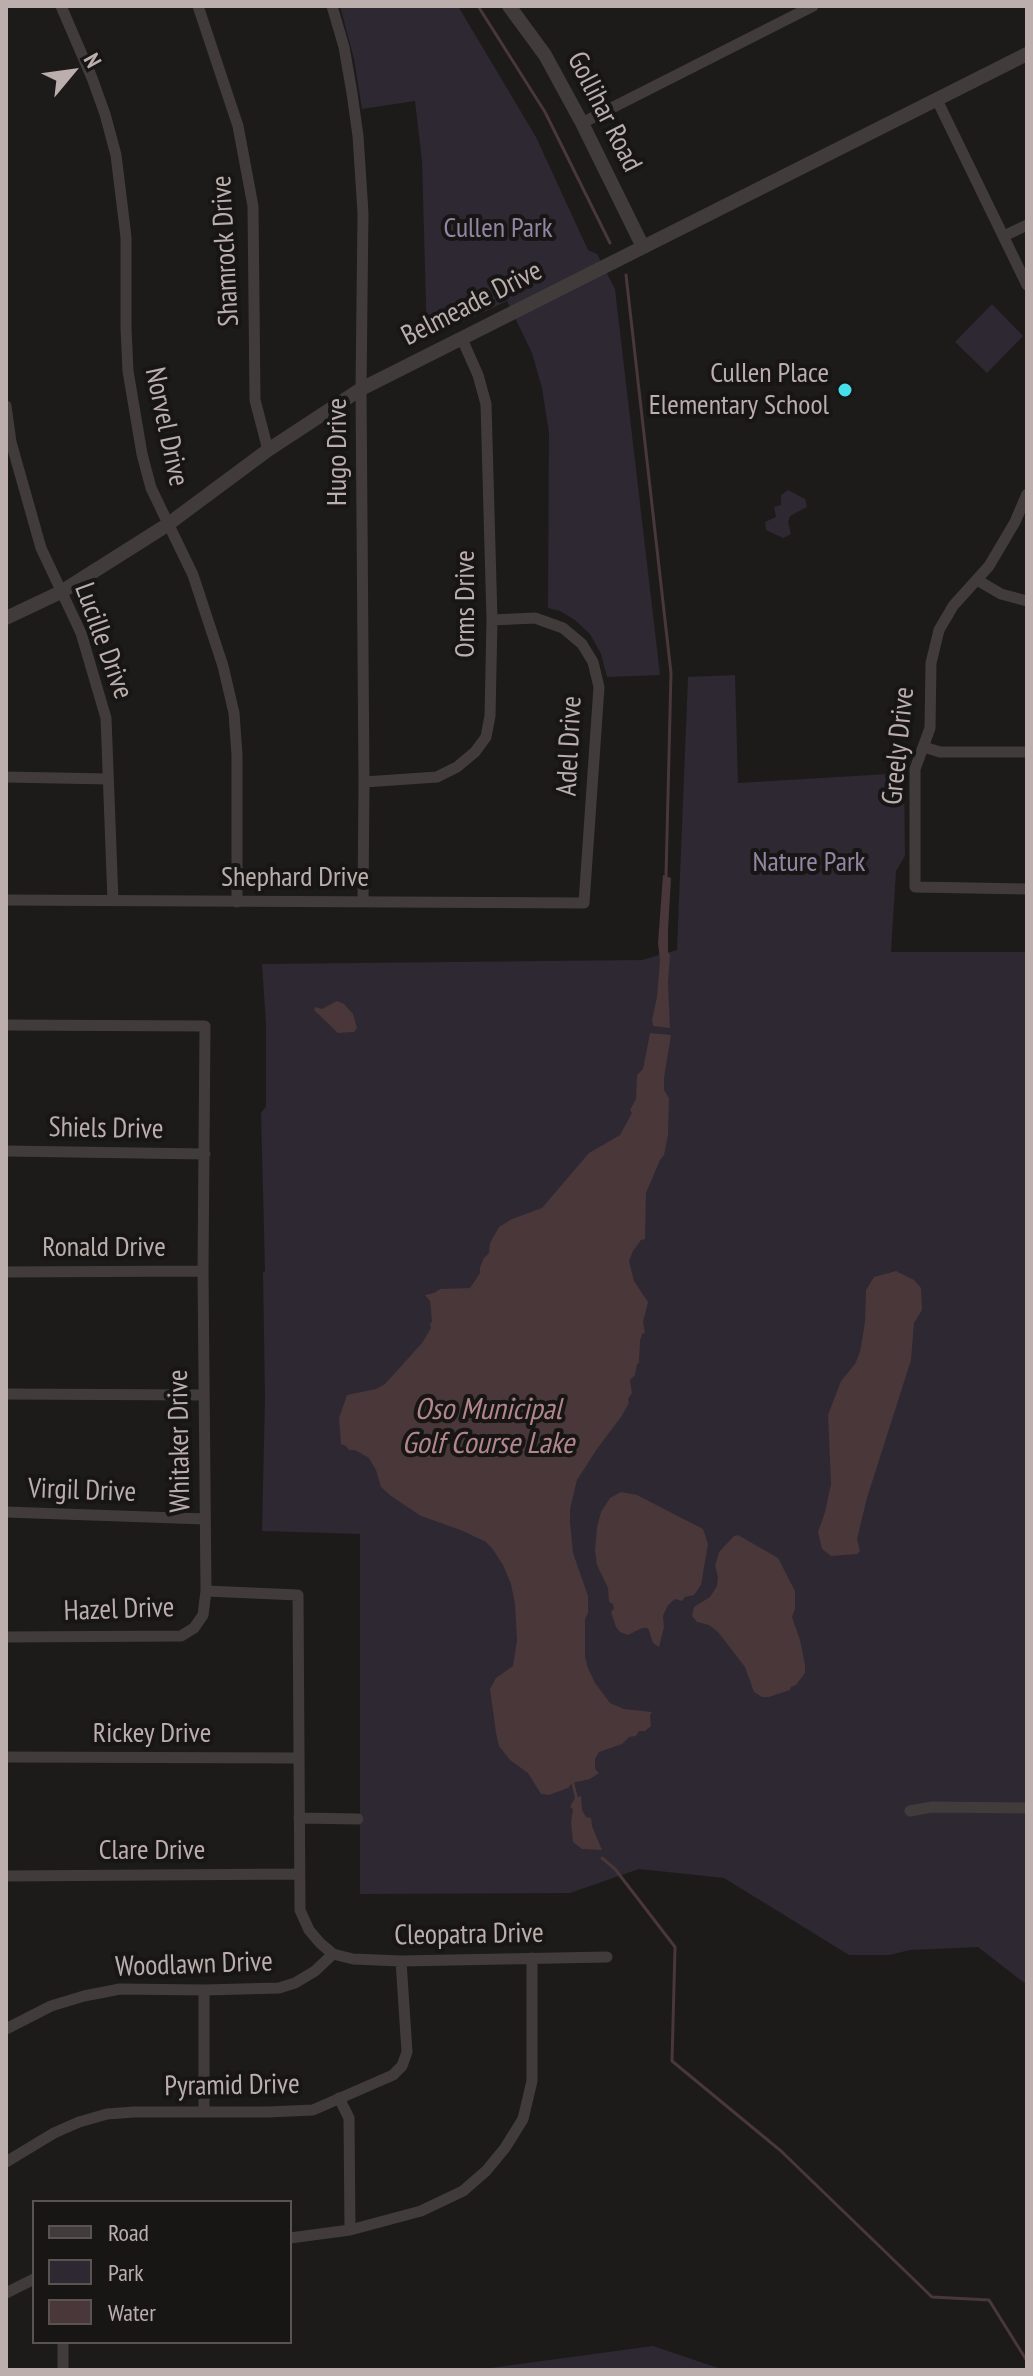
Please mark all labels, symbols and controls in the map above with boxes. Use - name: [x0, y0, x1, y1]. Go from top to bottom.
- north arrow: [32, 32, 112, 112]
- street label: Gollihar Road: [560, 47, 648, 177]
- text: N: [78, 48, 108, 72]
- street label: Shamrock Drive: [205, 175, 247, 327]
- park label: Cullen Park: [443, 212, 553, 246]
- street label: Belmeade Drive: [396, 254, 548, 354]
- place label: Cullen Place Elementary School: [649, 357, 829, 423]
- street label: Norvel Drive: [137, 365, 195, 489]
- marker: Cullen Place Elementary School: [836, 381, 854, 399]
- street label: Hugo Drive: [321, 398, 355, 506]
- street label: Orms Drive: [449, 550, 483, 658]
- street label: Lucille Drive: [67, 578, 139, 704]
- street label: Greely Drive: [876, 685, 922, 807]
- street label: Adel Drive: [551, 695, 589, 797]
- park label: Nature Park: [753, 846, 865, 880]
- street label: Shephard Drive: [221, 861, 369, 895]
- street label: Shiels Drive: [48, 1111, 164, 1147]
- street label: Ronald Drive: [42, 1231, 166, 1265]
- street label: Whitaker Drive: [162, 1369, 198, 1513]
- water label: Oso Municipal Golf Course Lake: [402, 1392, 574, 1462]
- street label: Virgil Drive: [27, 1472, 137, 1510]
- street label: Hazel Drive: [63, 1591, 175, 1629]
- street label: Rickey Drive: [93, 1717, 211, 1751]
- street label: Clare Drive: [99, 1834, 205, 1868]
- street label: Cleopatra Drive: [394, 1917, 544, 1953]
- street label: Woodlawn Drive: [115, 1945, 273, 1985]
- street label: Pyramid Drive: [164, 2068, 300, 2104]
- legend: [32, 2200, 292, 2344]
- text: Road: [108, 2217, 149, 2248]
- text: Park: [108, 2257, 144, 2288]
- text: Water: [108, 2297, 156, 2328]

